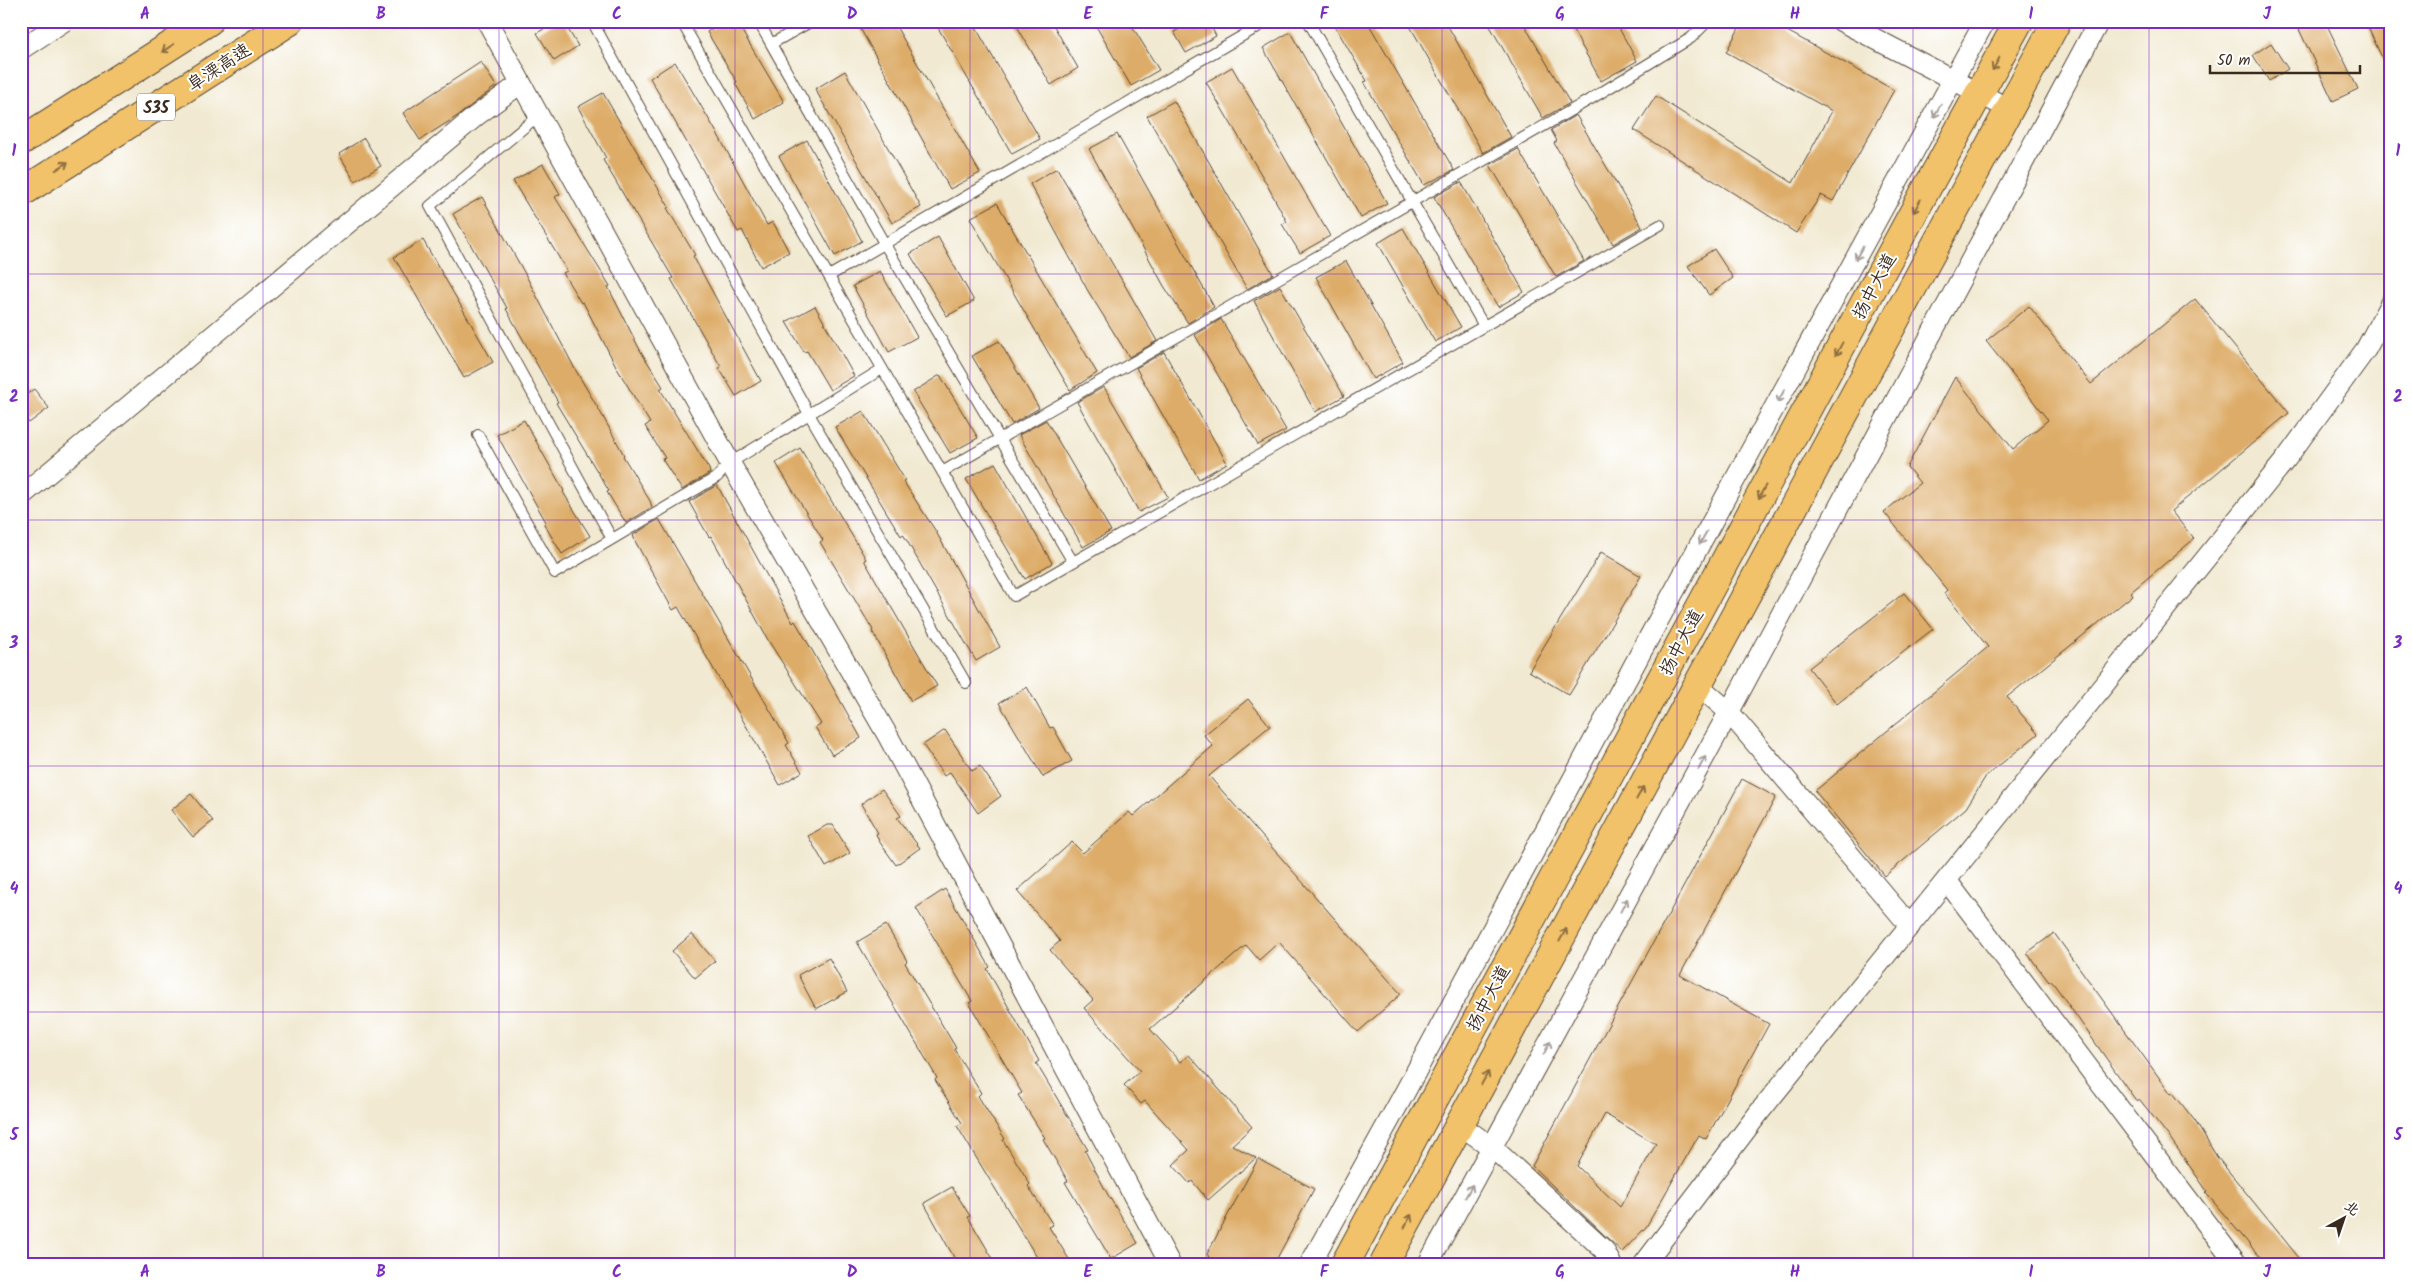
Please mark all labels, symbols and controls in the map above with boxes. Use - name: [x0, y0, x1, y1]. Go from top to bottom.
- text: A: [140, 2, 150, 27]
- text: B: [376, 2, 386, 27]
- text: C: [612, 2, 622, 27]
- text: D: [847, 2, 858, 27]
- text: E: [1084, 2, 1094, 27]
- text: F: [1320, 2, 1330, 27]
- text: G: [1555, 2, 1565, 27]
- text: H: [1790, 2, 1800, 27]
- text: I: [2029, 2, 2034, 27]
- text: J: [2263, 2, 2272, 27]
- street label: 阜溧高速: [182, 36, 258, 100]
- scale bar: [2210, 42, 2360, 74]
- one-way arrow: [161, 43, 175, 53]
- text: 50 m: [2217, 49, 2251, 73]
- one-way arrow: [1991, 56, 2000, 71]
- road number: S35: [137, 94, 175, 120]
- one-way arrow: [1932, 103, 1942, 118]
- text: 1: [12, 139, 17, 164]
- text: 1: [2396, 139, 2401, 164]
- one-way arrow: [55, 161, 69, 171]
- one-way arrow: [1912, 198, 1921, 213]
- one-way arrow: [1854, 245, 1863, 260]
- street label: 扬中大道: [1846, 248, 1905, 325]
- one-way arrow: [1834, 341, 1844, 356]
- text: 2: [9, 385, 19, 410]
- text: 2: [2393, 385, 2403, 410]
- one-way arrow: [1776, 388, 1786, 403]
- one-way arrow: [1757, 484, 1767, 499]
- one-way arrow: [1698, 530, 1707, 545]
- street label: 扬中大道: [1653, 604, 1712, 681]
- text: 3: [9, 631, 19, 656]
- text: 3: [2393, 631, 2403, 656]
- one-way arrow: [1697, 755, 1707, 770]
- one-way arrow: [1636, 786, 1646, 800]
- text: 4: [10, 877, 19, 902]
- text: 4: [2394, 877, 2403, 902]
- one-way arrow: [1620, 899, 1630, 913]
- one-way arrow: [1558, 928, 1568, 943]
- street label: 扬中大道: [1460, 960, 1519, 1037]
- one-way arrow: [1543, 1041, 1552, 1056]
- one-way arrow: [1481, 1071, 1490, 1086]
- text: 5: [9, 1123, 20, 1148]
- text: 5: [2393, 1123, 2404, 1148]
- one-way arrow: [1464, 1183, 1474, 1198]
- north arrow: [2320, 1192, 2370, 1242]
- text: 北: [2339, 1196, 2364, 1222]
- one-way arrow: [1403, 1214, 1413, 1229]
- text: A: [140, 1260, 150, 1285]
- text: B: [376, 1260, 386, 1285]
- text: C: [612, 1260, 622, 1285]
- text: D: [847, 1260, 858, 1285]
- text: E: [1084, 1260, 1094, 1285]
- text: F: [1320, 1260, 1330, 1285]
- text: G: [1555, 1260, 1565, 1285]
- text: H: [1790, 1260, 1800, 1285]
- text: I: [2029, 1260, 2034, 1285]
- text: J: [2263, 1260, 2272, 1285]

